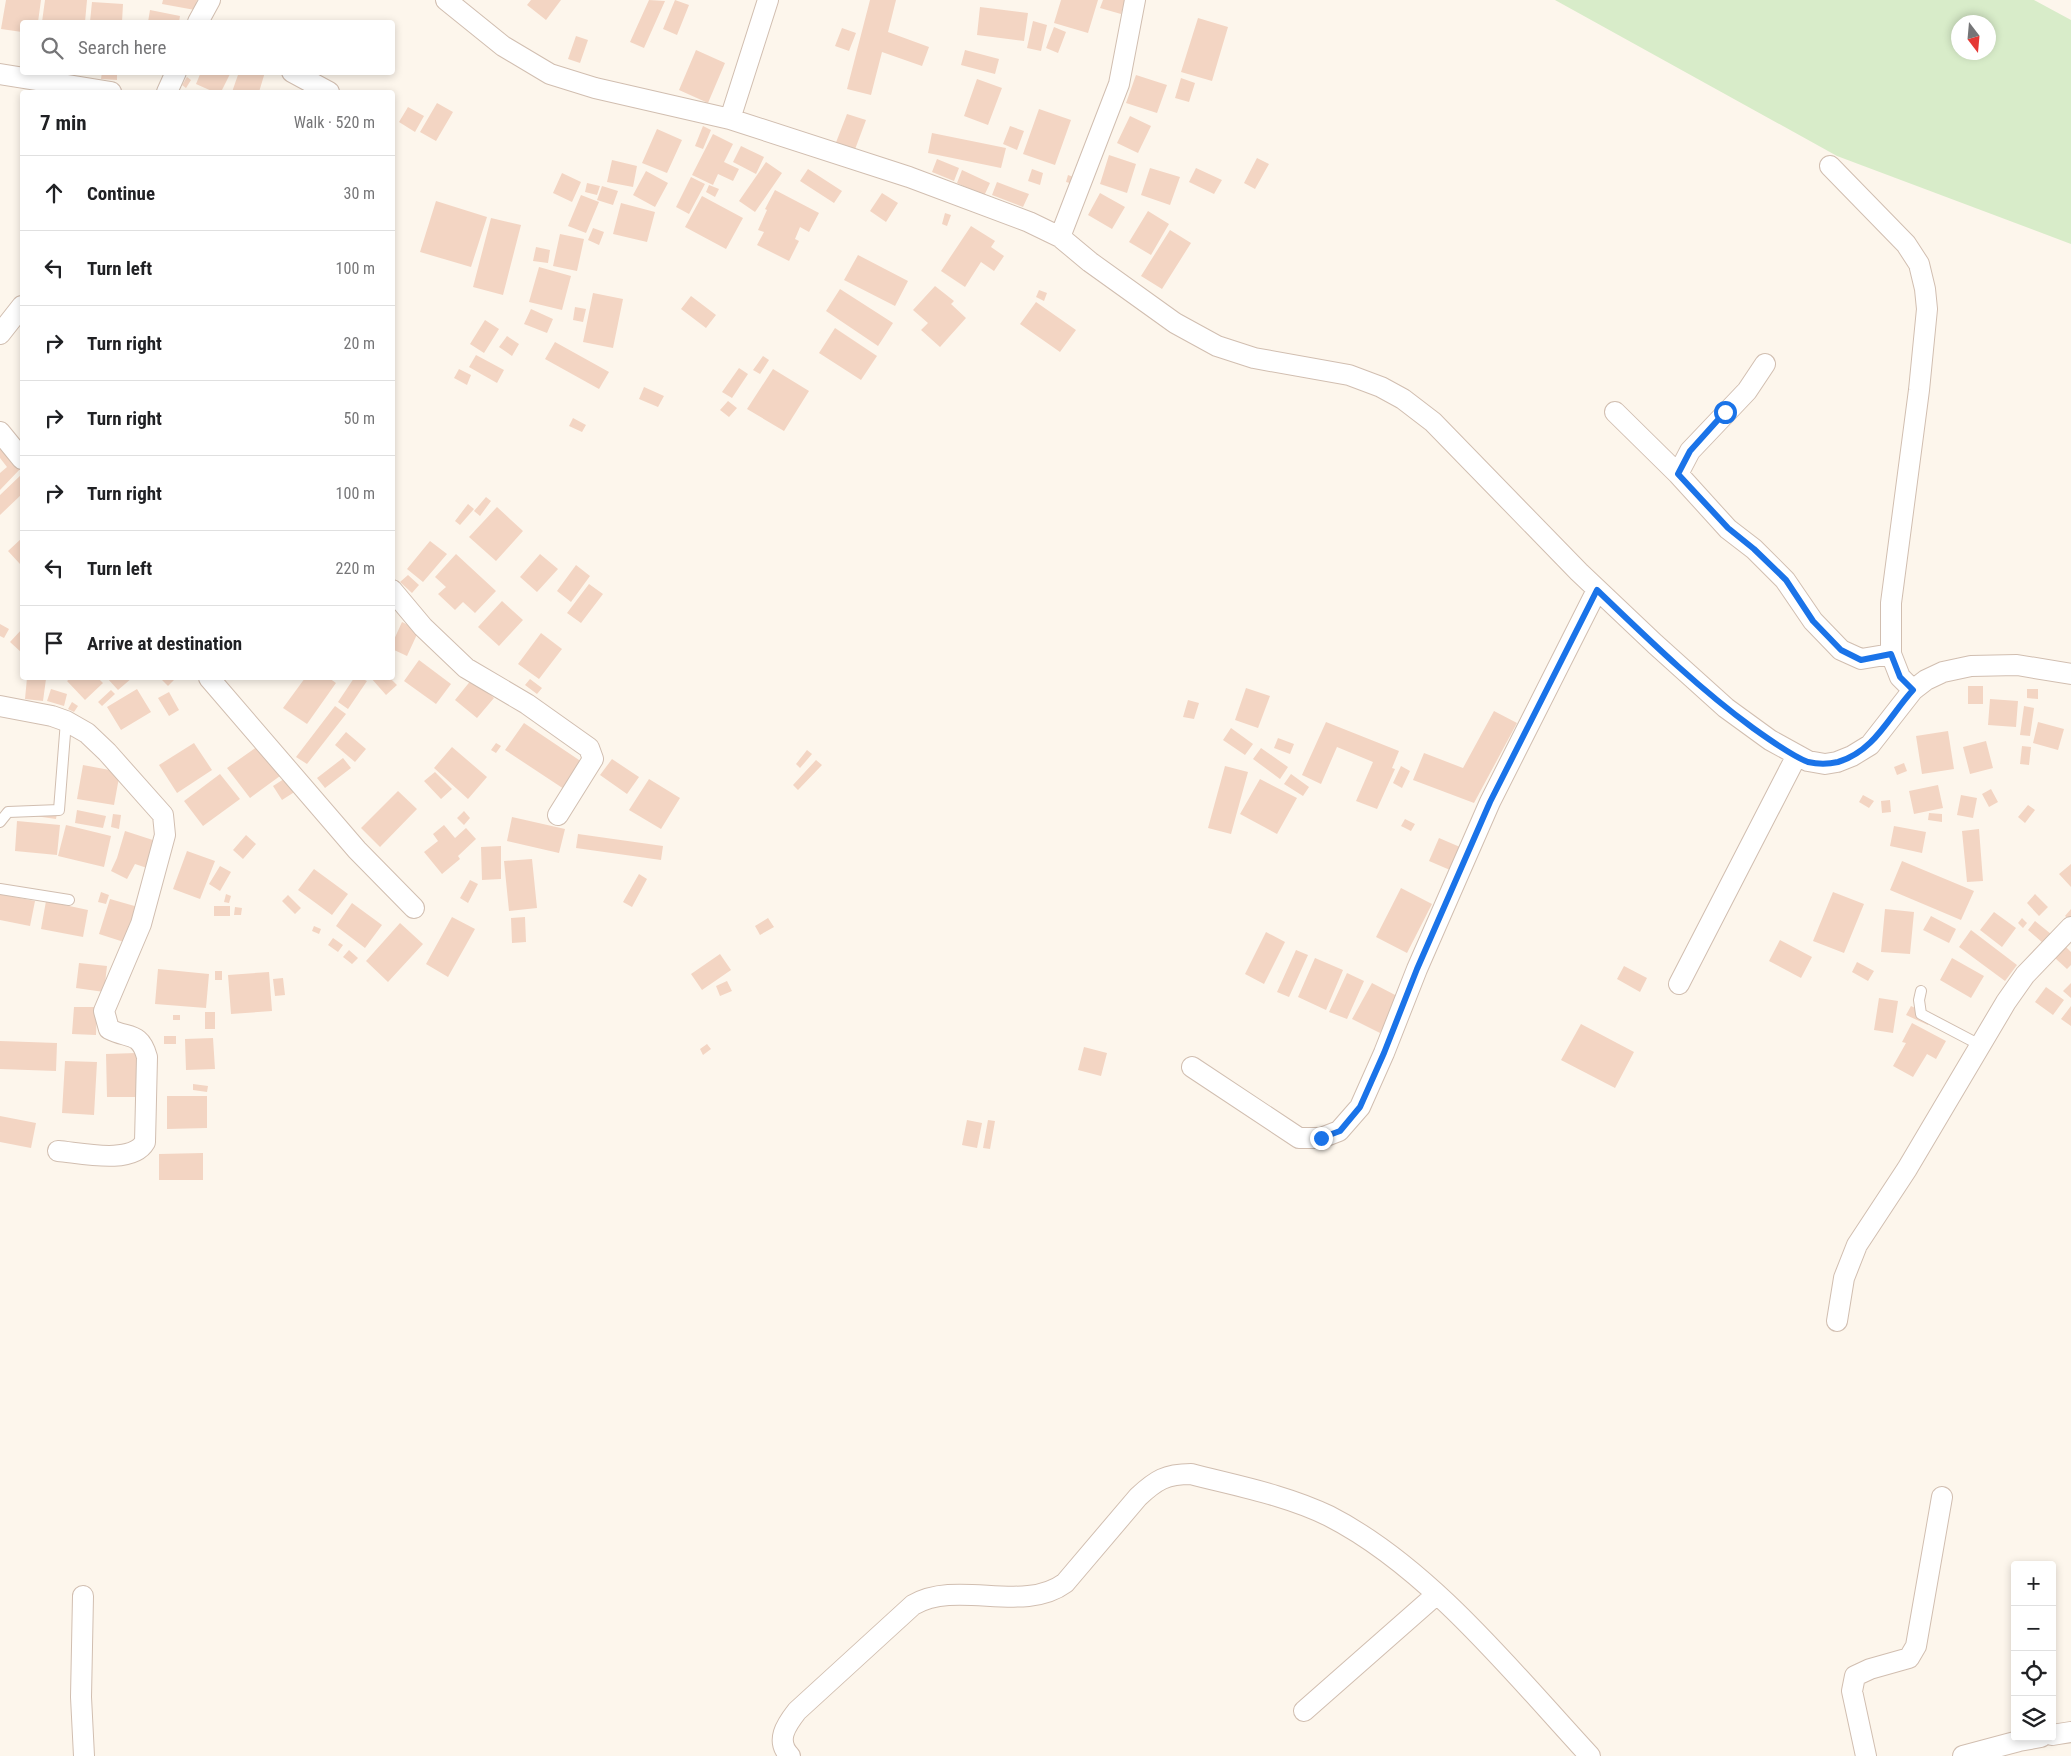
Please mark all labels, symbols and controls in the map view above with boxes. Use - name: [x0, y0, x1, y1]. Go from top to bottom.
- north arrow: [1951, 15, 1996, 60]
- search box: [20, 20, 395, 75]
- icon: search: [38, 34, 66, 62]
- text: Search here: [78, 36, 166, 59]
- text: 7 min: [40, 111, 87, 135]
- text: Walk · 520 m: [294, 113, 375, 132]
- icon: ahead: [40, 179, 68, 207]
- text: Continue: [87, 182, 155, 205]
- text: 30 m: [343, 184, 375, 203]
- icon: left: [40, 254, 68, 282]
- text: Turn left: [87, 257, 152, 280]
- text: 100 m: [336, 259, 375, 278]
- icon: right: [40, 329, 68, 357]
- text: Turn right: [87, 332, 162, 355]
- text: 20 m: [343, 334, 375, 353]
- route start: [1714, 401, 1737, 424]
- icon: right: [40, 404, 68, 432]
- text: Turn right: [87, 407, 162, 430]
- text: 50 m: [343, 409, 375, 428]
- icon: right: [40, 479, 68, 507]
- text: Turn right: [87, 482, 162, 505]
- text: 100 m: [336, 484, 375, 503]
- icon: left: [40, 554, 68, 582]
- text: Turn left: [87, 557, 152, 580]
- text: 220 m: [336, 559, 375, 578]
- icon: arrive: [40, 629, 68, 657]
- text: Arrive at destination: [87, 632, 242, 655]
- route end: [1310, 1127, 1333, 1150]
- map controls: [2011, 1561, 2056, 1741]
- button: +: [2011, 1561, 2056, 1606]
- button: −: [2011, 1606, 2056, 1651]
- button: locate: [2011, 1651, 2056, 1696]
- button: layers: [2011, 1696, 2056, 1741]

